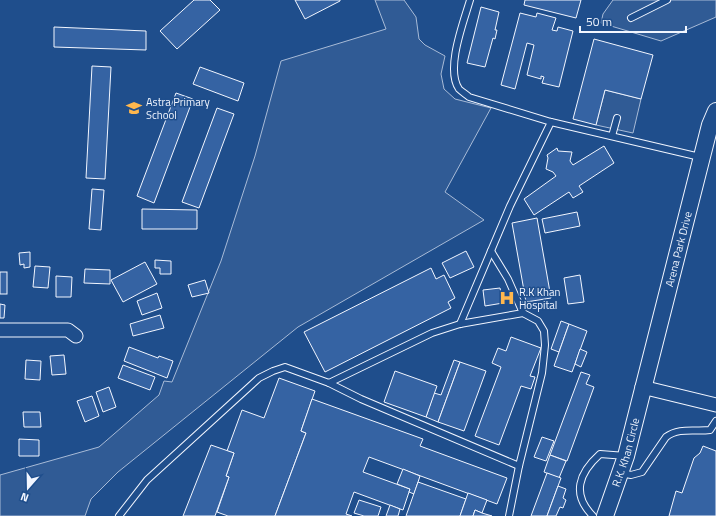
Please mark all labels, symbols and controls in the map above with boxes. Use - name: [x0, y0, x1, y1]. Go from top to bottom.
- scale bar: [580, 8, 686, 34]
- text: 50 m: [586, 12, 612, 31]
- place label: Astra Primary School: [146, 94, 211, 123]
- school or university icon: Astra Primary School: [125, 99, 143, 117]
- street label: Arena Park Drive: [661, 209, 696, 289]
- place label: R.K Khan Hospital: [519, 284, 561, 313]
- hospital icon: R.K Khan Hospital: [498, 289, 516, 307]
- street label: R.K. Khan Circle: [608, 416, 643, 489]
- north arrow: [8, 468, 48, 508]
- text: N: [18, 489, 31, 506]

